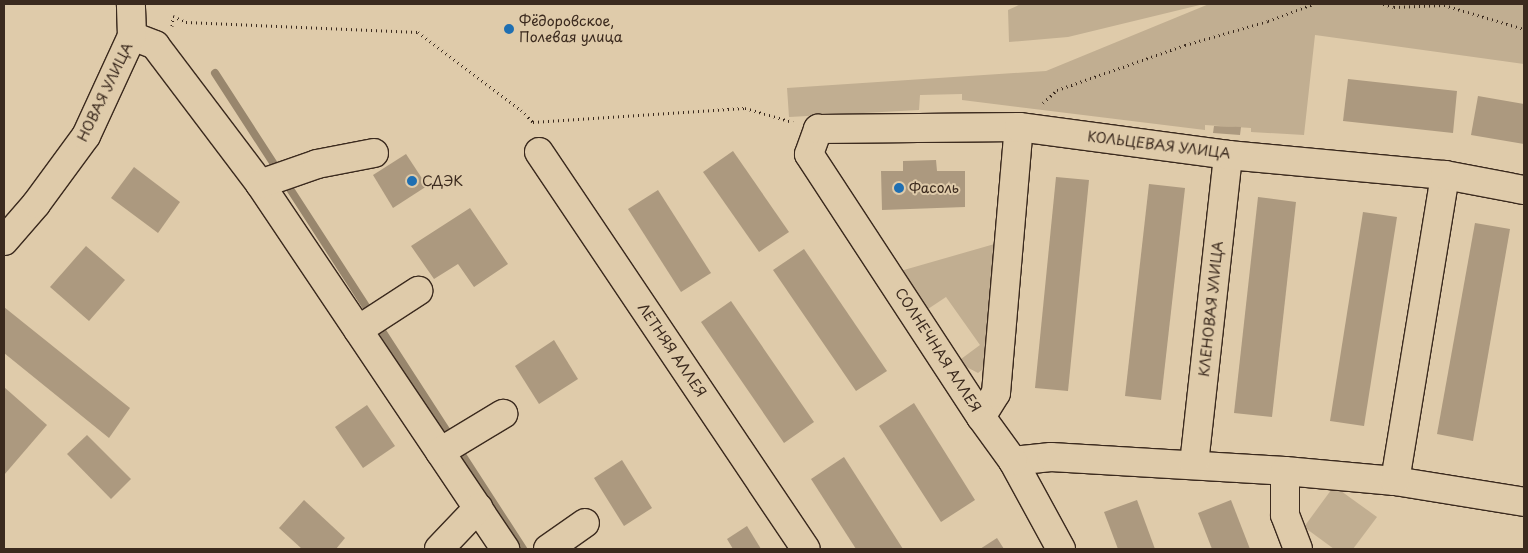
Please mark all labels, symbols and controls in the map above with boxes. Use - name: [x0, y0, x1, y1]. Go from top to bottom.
- place label: Фёдоровское, Полевая улица: [519, 13, 623, 46]
- marker: Фёдоровское, Полевая улица: [503, 23, 515, 35]
- street label: НОВАЯ УЛИЦА: [74, 40, 136, 144]
- street label: КОЛЬЦЕВАЯ УЛИЦА: [1087, 128, 1231, 162]
- place label: СДЭК: [422, 173, 463, 189]
- marker: СДЭК: [406, 175, 418, 187]
- place label: Фасоль: [909, 180, 959, 196]
- marker: Фасоль: [893, 182, 905, 194]
- street label: КЛЕНОВАЯ УЛИЦА: [1196, 241, 1226, 377]
- street label: СОЛНЕЧНАЯ АЛЛЕЯ: [891, 285, 985, 415]
- street label: ЛЕТНЯЯ АЛЛЕЯ: [634, 300, 710, 400]

